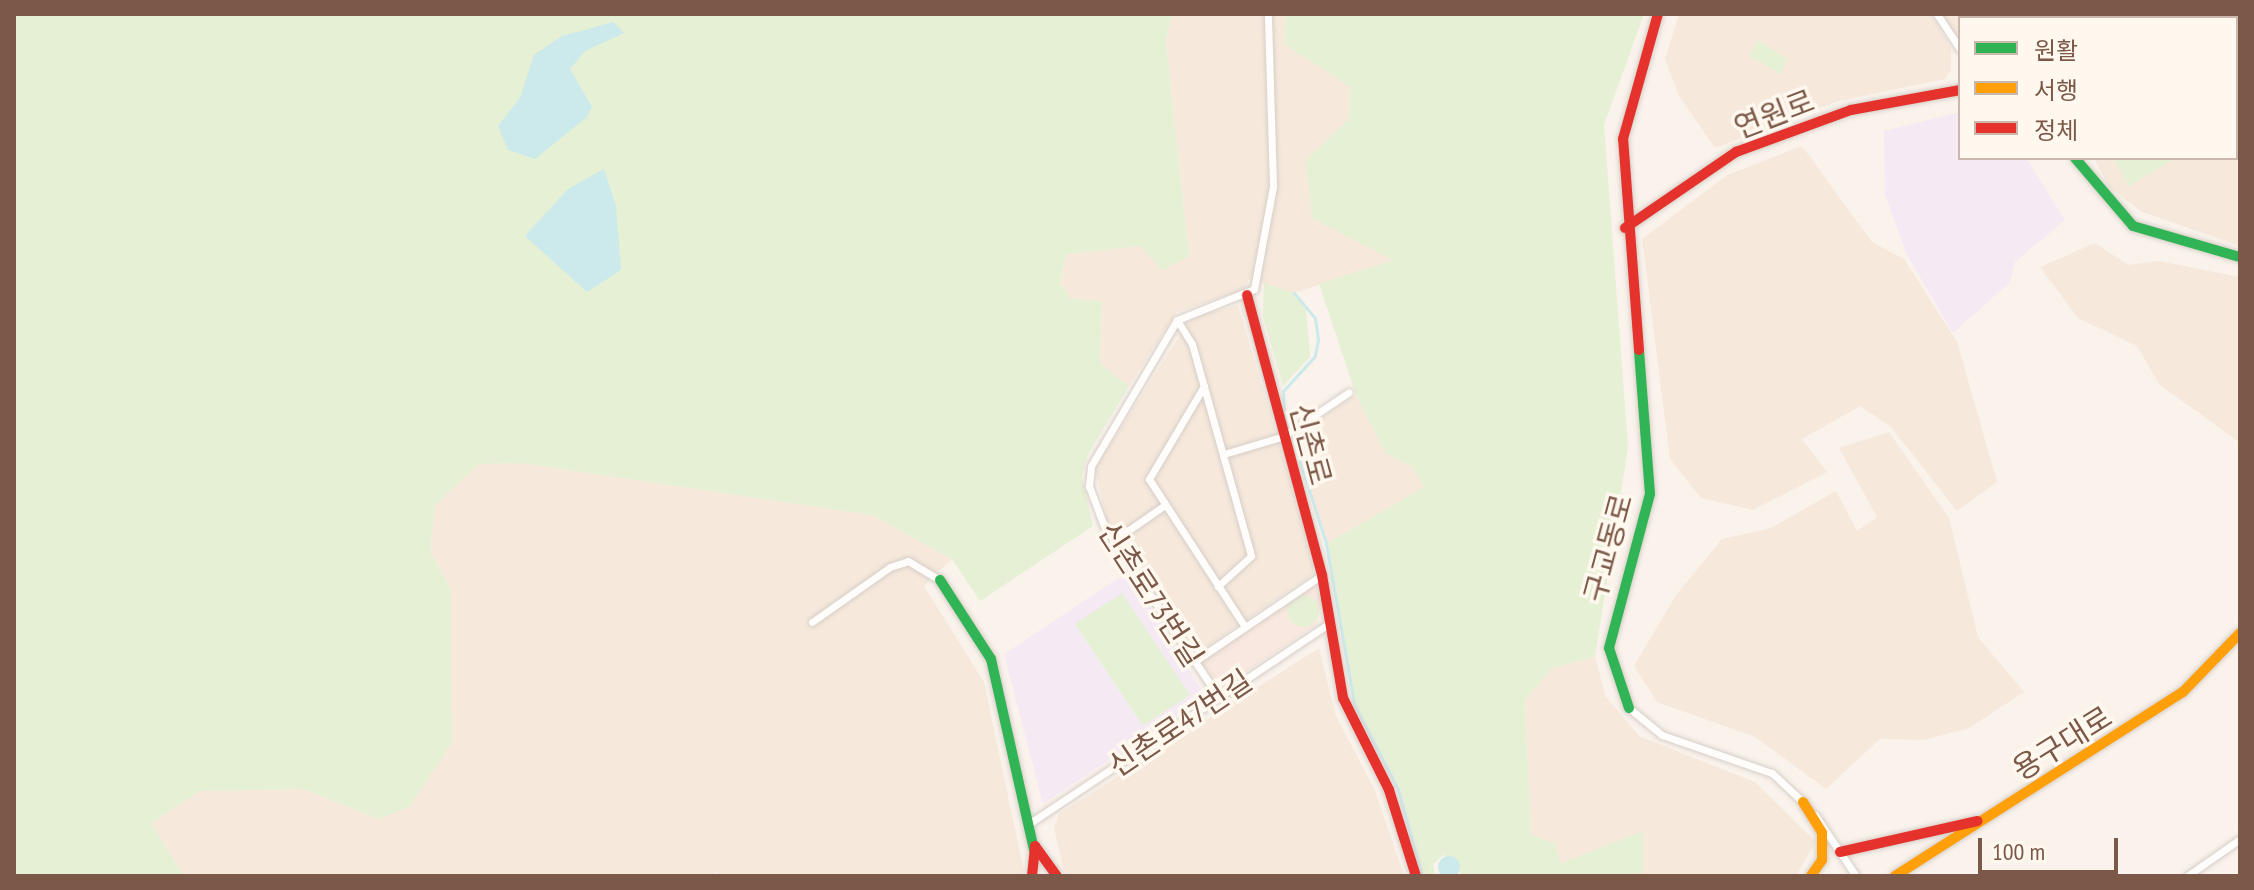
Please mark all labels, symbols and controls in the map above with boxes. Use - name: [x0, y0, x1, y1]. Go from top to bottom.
- legend: [1958, 16, 2238, 160]
- text: 원활: [2034, 35, 2078, 66]
- text: 서행: [2034, 75, 2078, 106]
- street label: 연원로: [1729, 82, 1819, 146]
- text: 정체: [2034, 115, 2078, 146]
- street label: 신촌로: [1283, 399, 1339, 489]
- street label: 구교동로: [1576, 490, 1640, 606]
- street label: 신촌로73번길: [1091, 515, 1211, 673]
- street label: 신촌로47번길: [1102, 662, 1258, 784]
- street label: 용구대로: [2006, 698, 2118, 788]
- scale bar: [1982, 822, 2122, 872]
- text: 100 m: [1992, 836, 2045, 867]

